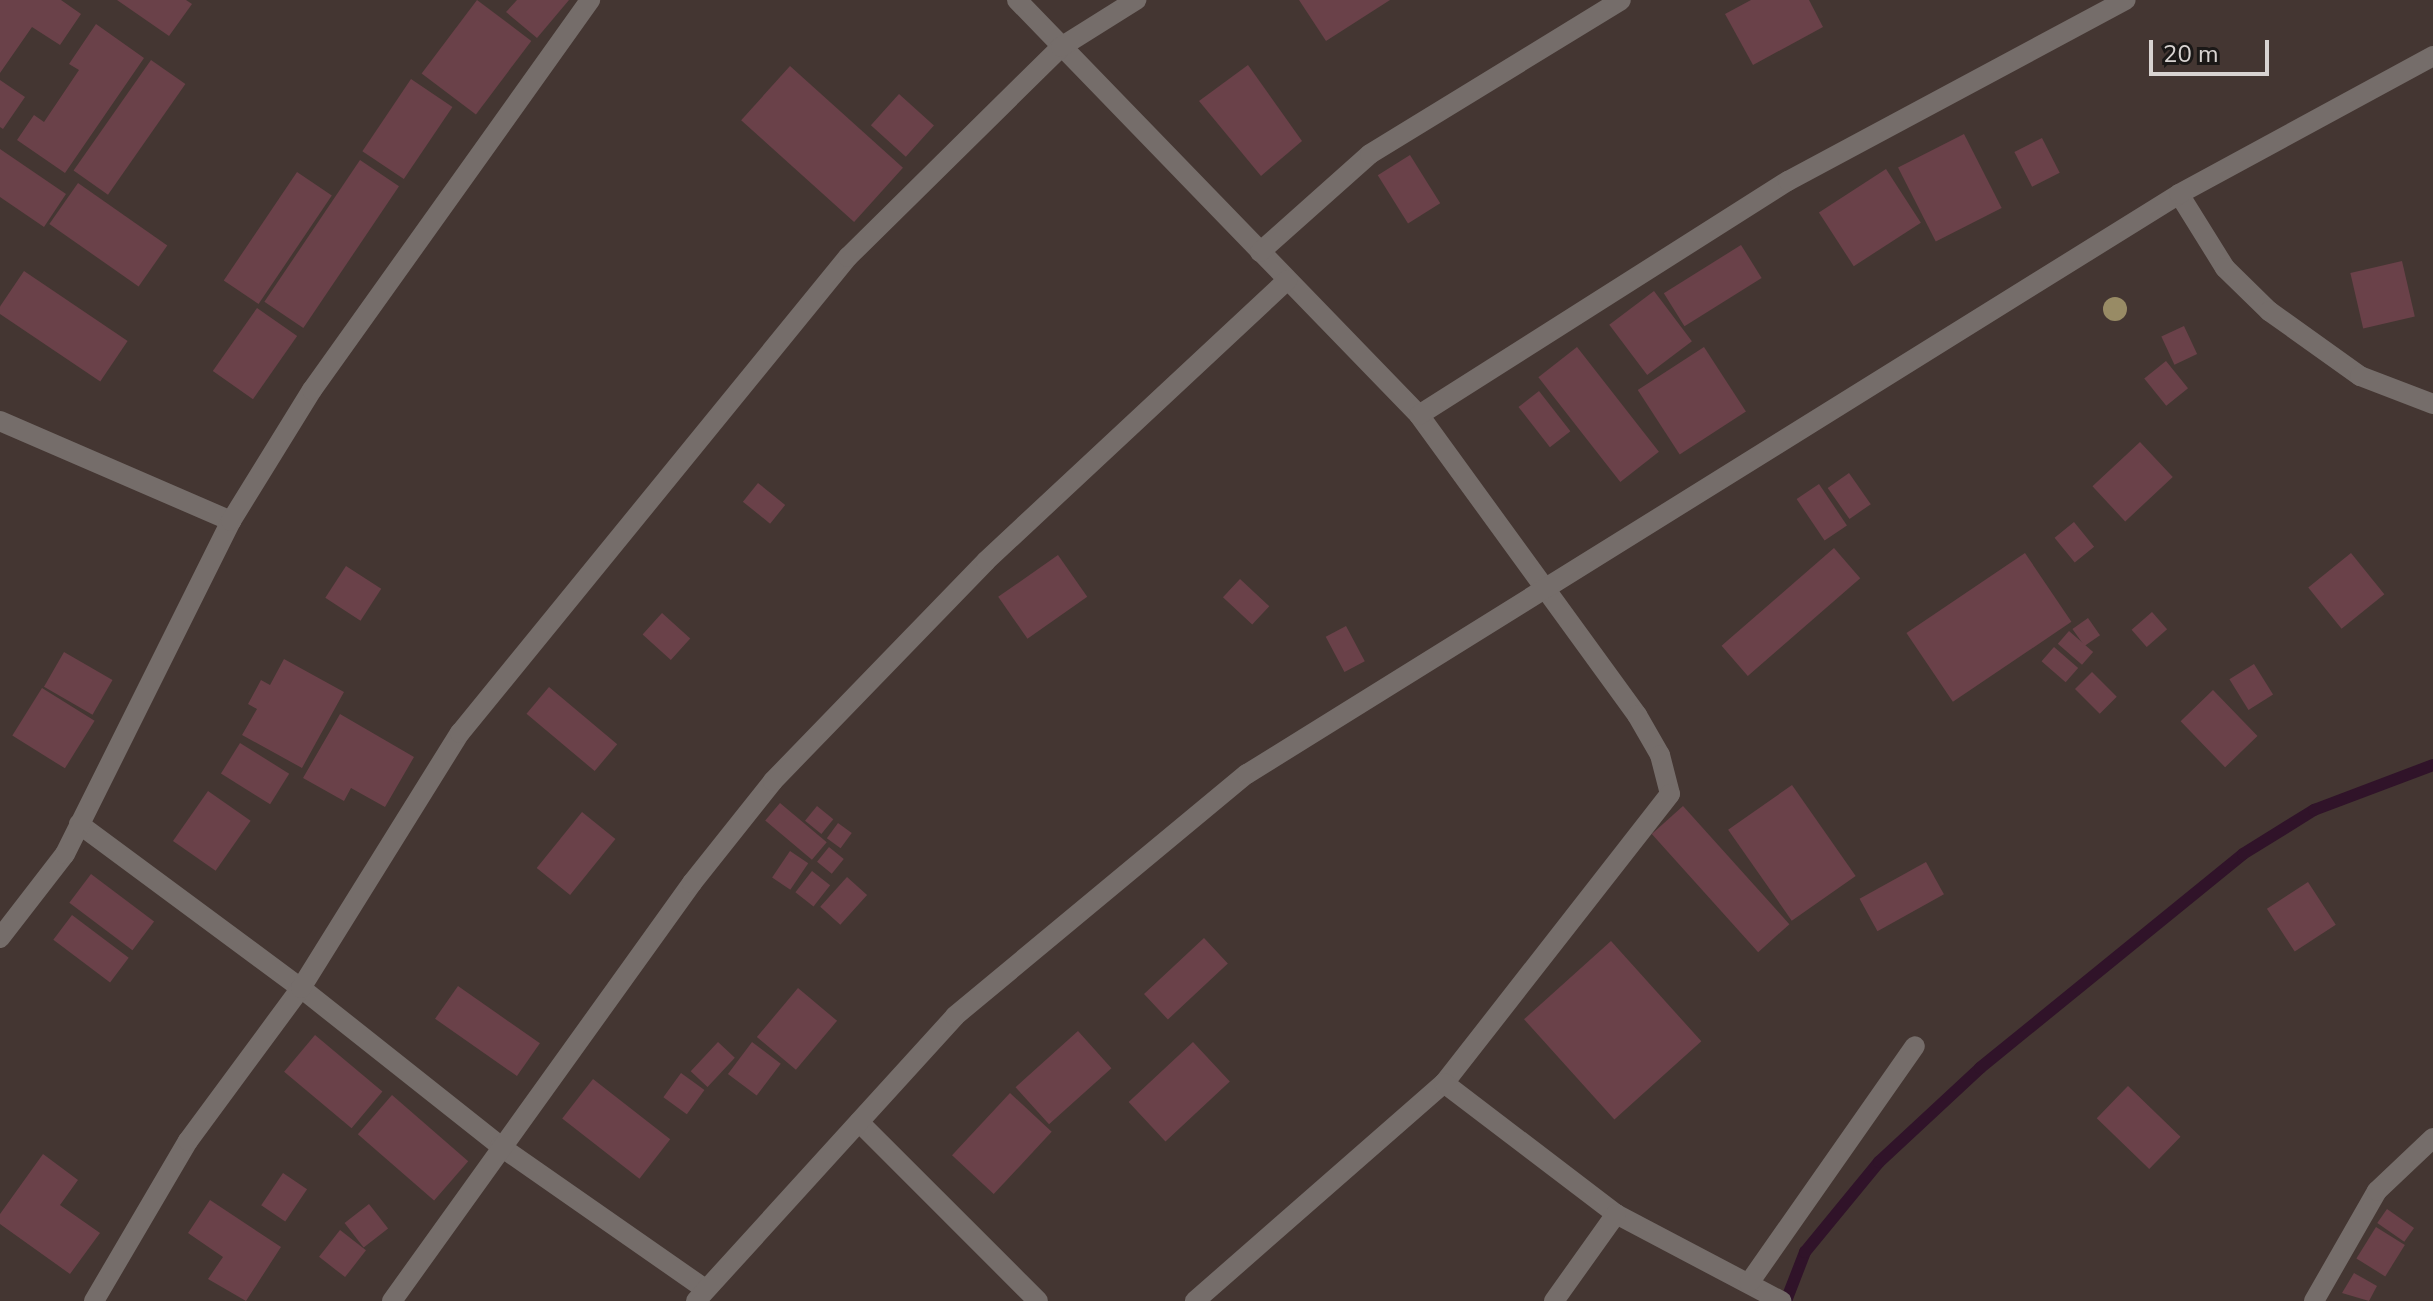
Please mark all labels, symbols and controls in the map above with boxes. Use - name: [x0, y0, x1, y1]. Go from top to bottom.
- scale bar: [2153, 24, 2273, 74]
- text: 20 m: [2163, 38, 2219, 70]

